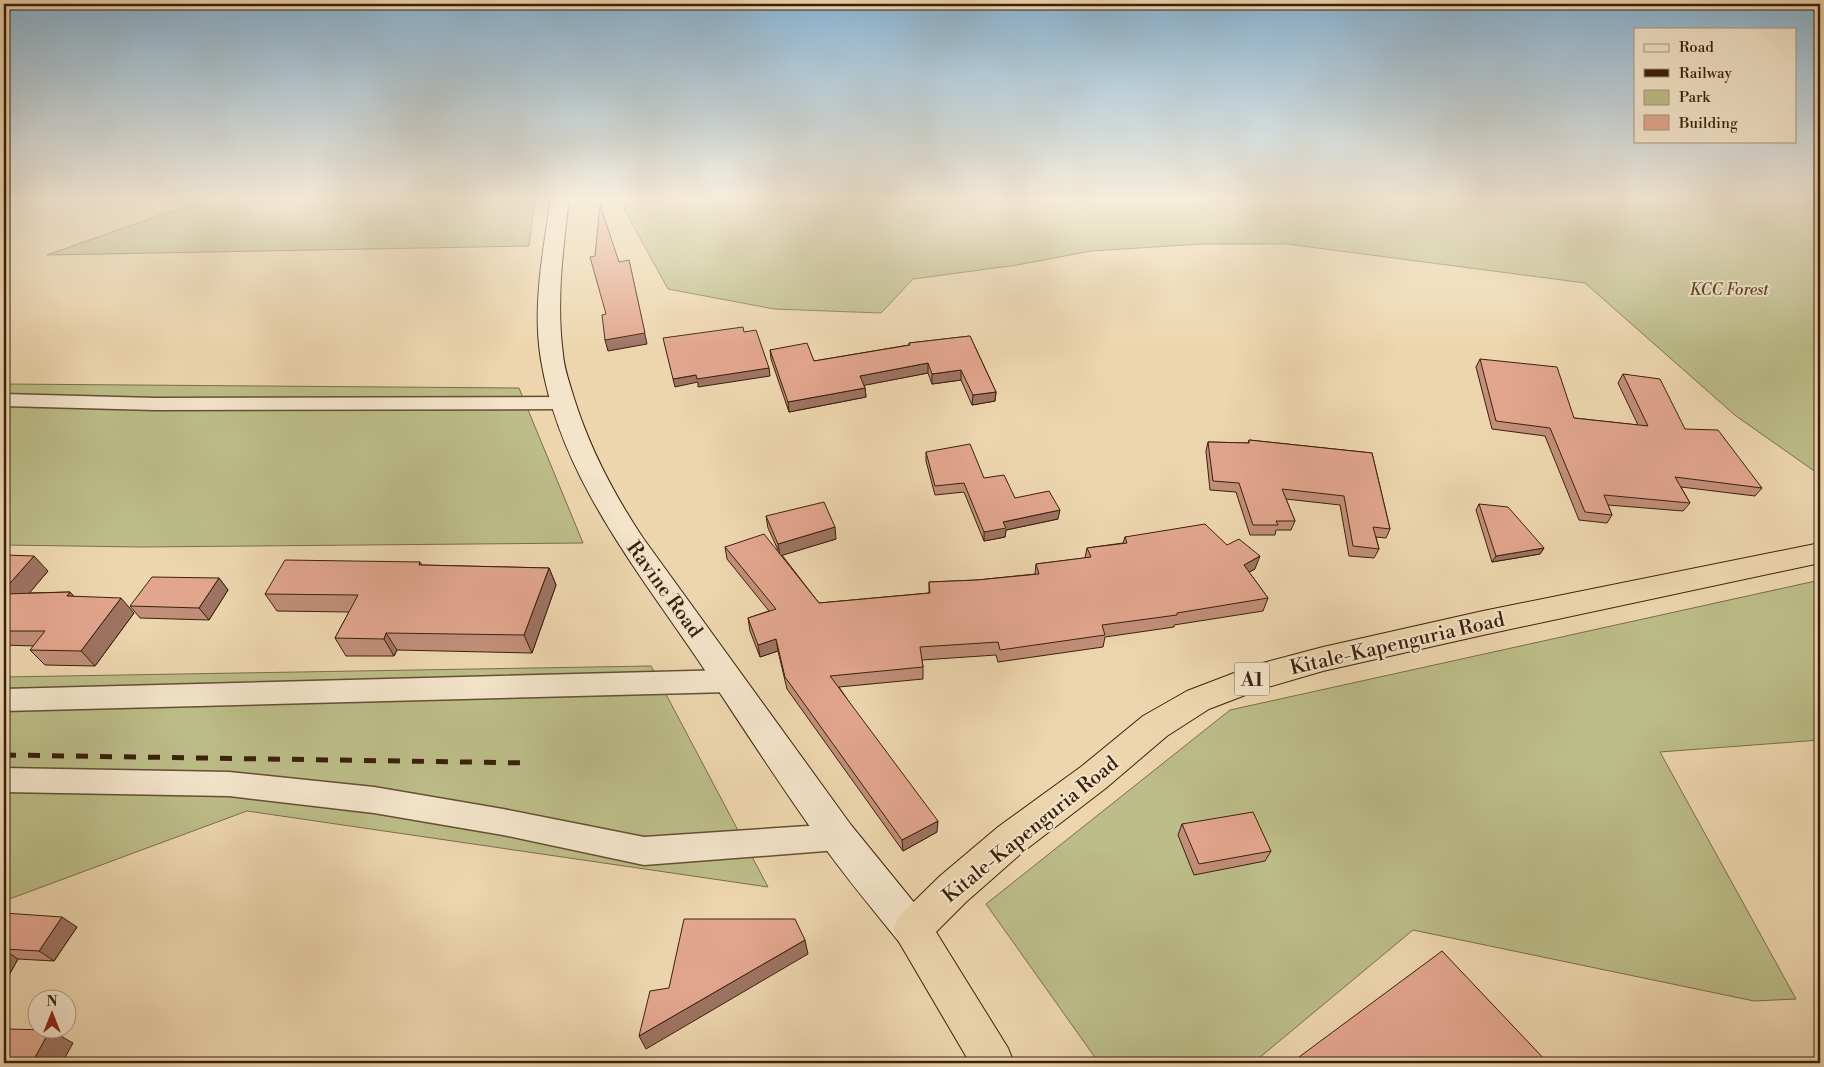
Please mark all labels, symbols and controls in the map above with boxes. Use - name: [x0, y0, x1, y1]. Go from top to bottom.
- legend: [1634, 28, 1796, 142]
- text: Road: [1679, 38, 1714, 57]
- text: Railway: [1679, 64, 1733, 83]
- text: Park: [1679, 88, 1711, 107]
- text: Building: [1678, 114, 1738, 133]
- park label: KCC Forest: [1689, 280, 1769, 300]
- street label: Ravine Road: [620, 537, 708, 644]
- street label: Kitale-Kapenguria Road: [1288, 607, 1508, 681]
- road number: A1: [1234, 662, 1270, 696]
- street label: Kitale-Kapenguria Road: [938, 751, 1125, 909]
- north arrow: [28, 990, 78, 1040]
- text: N: [46, 993, 58, 1011]

